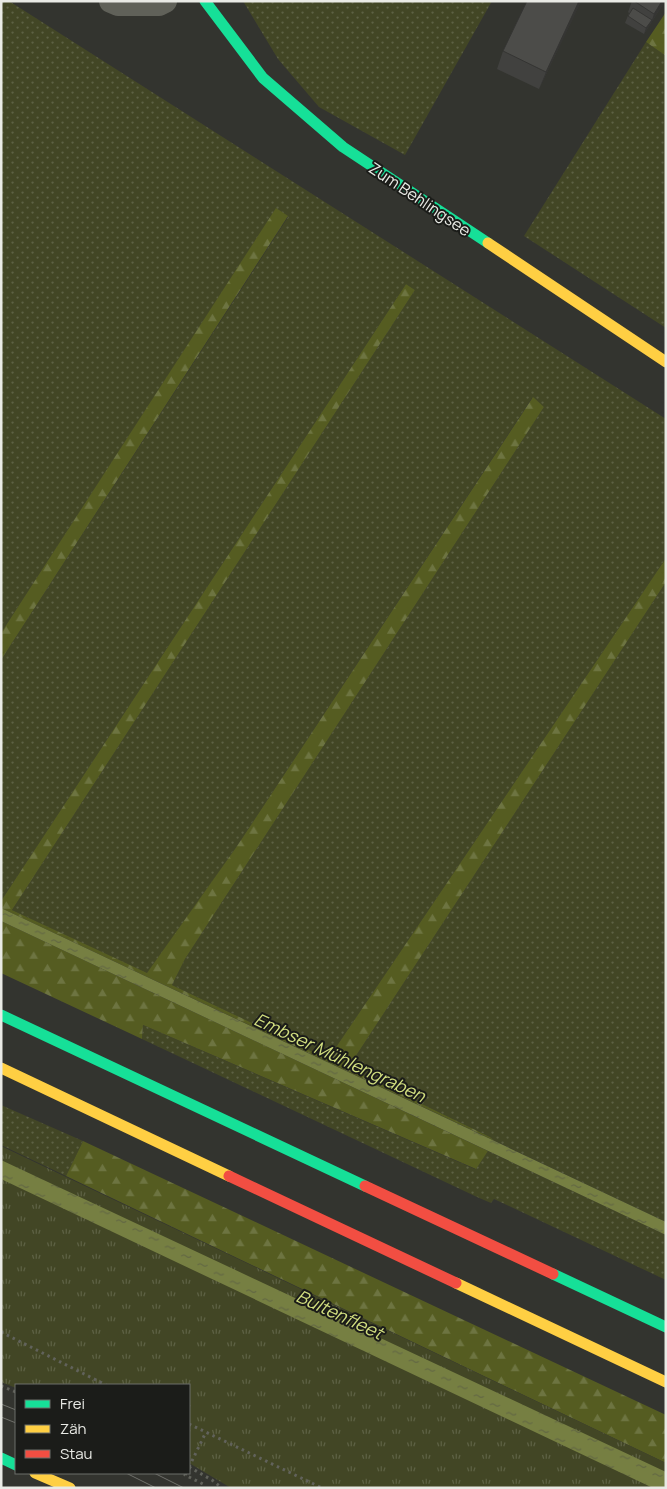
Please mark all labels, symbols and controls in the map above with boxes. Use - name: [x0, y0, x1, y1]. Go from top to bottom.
- street label: Zum Behlingsee: [365, 157, 475, 241]
- water label: Embser Mühlengraben: [251, 1007, 431, 1108]
- water label: Bultenfleet: [293, 1283, 389, 1345]
- legend: [15, 1384, 190, 1474]
- text: Frei: [60, 1393, 85, 1414]
- text: Zäh: [60, 1418, 87, 1439]
- text: Stau: [60, 1443, 93, 1464]

